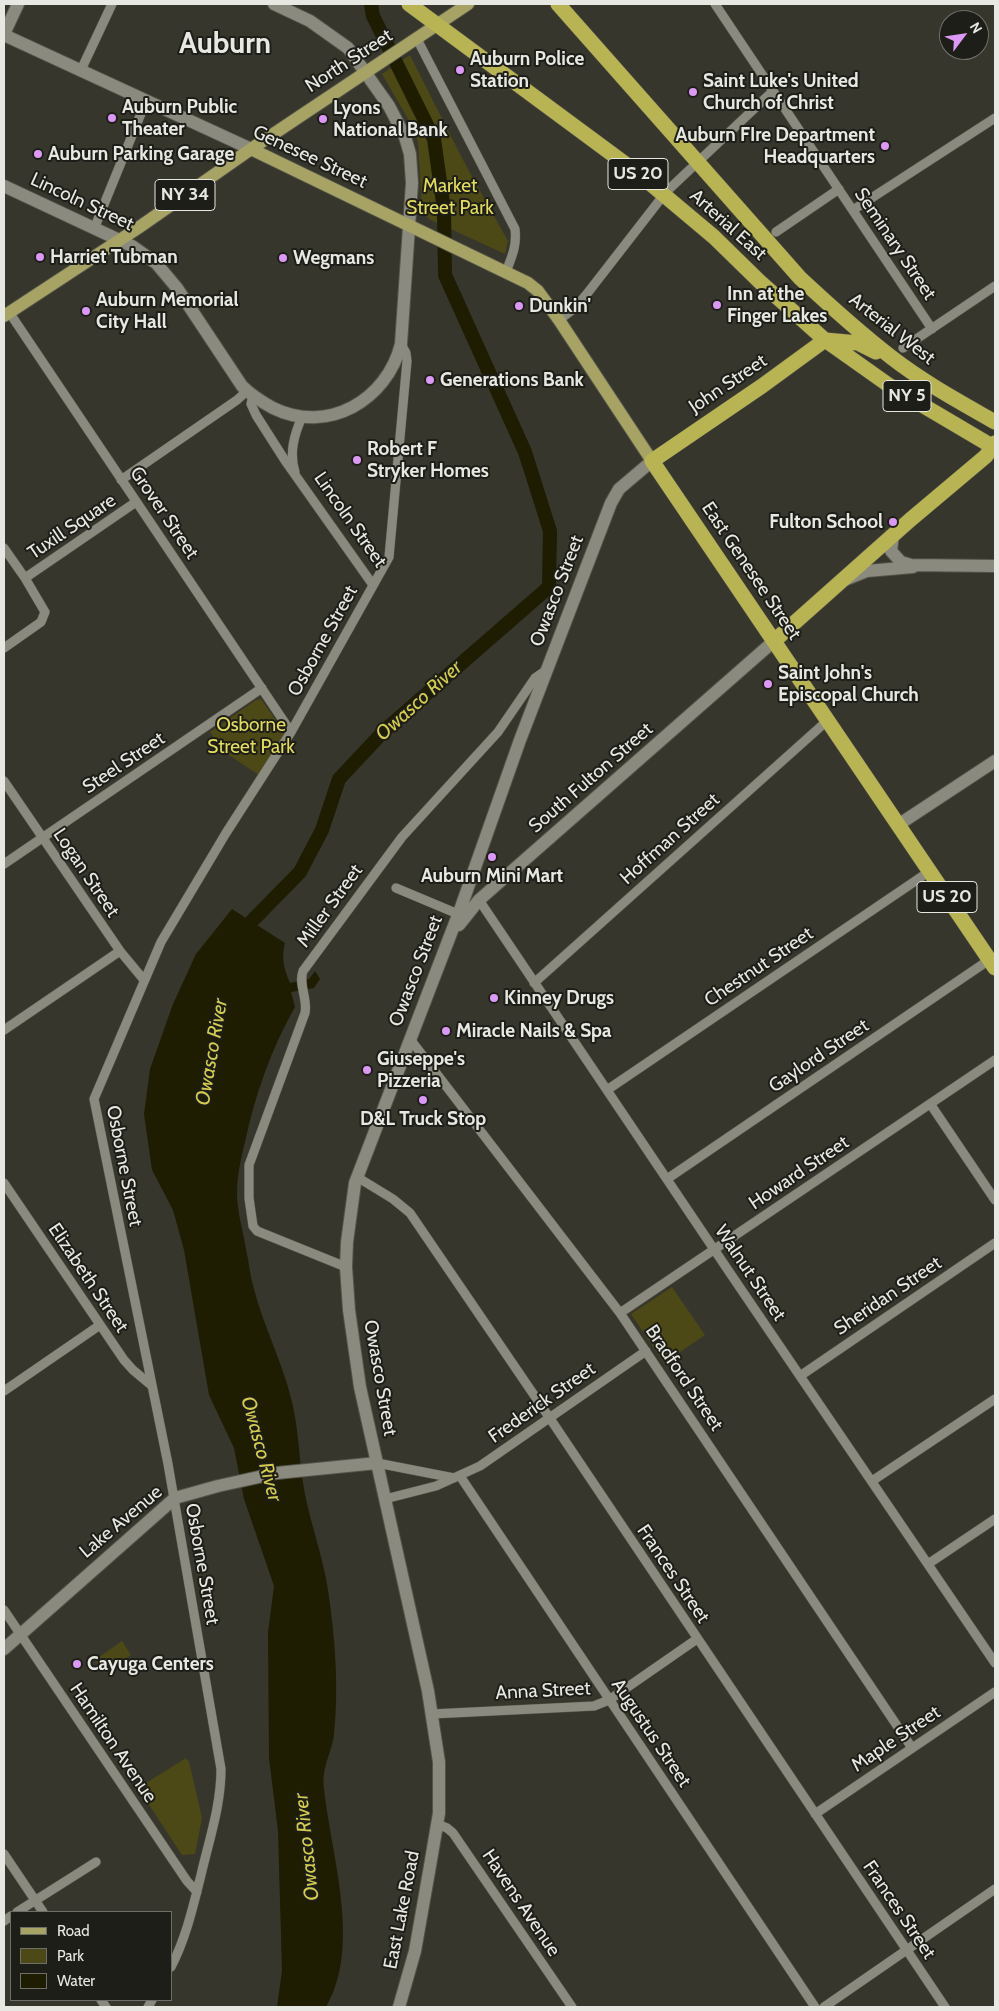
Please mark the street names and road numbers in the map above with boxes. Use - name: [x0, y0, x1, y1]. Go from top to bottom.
- street label: North Street: [301, 24, 397, 98]
- street label: Genesee Street: [249, 121, 371, 193]
- road number: US 20: [608, 158, 668, 190]
- street label: Lincoln Street: [27, 168, 137, 236]
- road number: NY 34: [155, 180, 215, 210]
- street label: Seminary Street: [849, 184, 941, 304]
- street label: Arterial East: [685, 185, 771, 265]
- street label: Arterial West: [844, 288, 940, 370]
- street label: John Street: [685, 350, 771, 418]
- road number: NY 5: [883, 381, 931, 412]
- street label: Grover Street: [125, 462, 203, 564]
- street label: Lincoln Street: [309, 468, 391, 572]
- street label: Tuxill Square: [24, 489, 120, 565]
- street label: East Genesee Street: [696, 498, 806, 644]
- street label: Owasco Street: [525, 532, 589, 650]
- street label: Osborne Street: [283, 582, 363, 700]
- street label: South Fulton Street: [524, 718, 658, 838]
- street label: Steel Street: [79, 727, 169, 799]
- street label: Hoffman Street: [616, 789, 724, 889]
- street label: Logan Street: [48, 824, 124, 922]
- street label: Miller Street: [292, 860, 368, 952]
- road number: US 20: [917, 882, 977, 912]
- street label: Owasco Street: [384, 912, 448, 1030]
- street label: Chestnut Street: [700, 922, 818, 1012]
- street label: Gaylord Street: [765, 1014, 873, 1098]
- street label: Osborne Street: [101, 1104, 147, 1228]
- street label: Howard Street: [745, 1131, 853, 1215]
- street label: Elizabeth Street: [43, 1219, 133, 1337]
- street label: Walnut Street: [710, 1221, 790, 1325]
- street label: Sheridan Street: [830, 1252, 946, 1340]
- street label: Owasco Street: [359, 1318, 401, 1438]
- street label: Bradford Street: [640, 1321, 728, 1435]
- street label: Frederick Street: [484, 1358, 600, 1448]
- street label: Lake Avenue: [75, 1481, 167, 1563]
- street label: Osborne Street: [180, 1502, 224, 1626]
- street label: Frances Street: [632, 1520, 714, 1628]
- street label: Augustus Street: [606, 1674, 696, 1792]
- street label: Anna Street: [495, 1677, 591, 1705]
- street label: Hamilton Avenue: [65, 1679, 161, 1807]
- street label: Maple Street: [847, 1701, 945, 1777]
- street label: Havens Avenue: [477, 1845, 565, 1961]
- street label: East Lake Road: [379, 1849, 425, 1971]
- street label: Frances Street: [858, 1856, 940, 1964]

